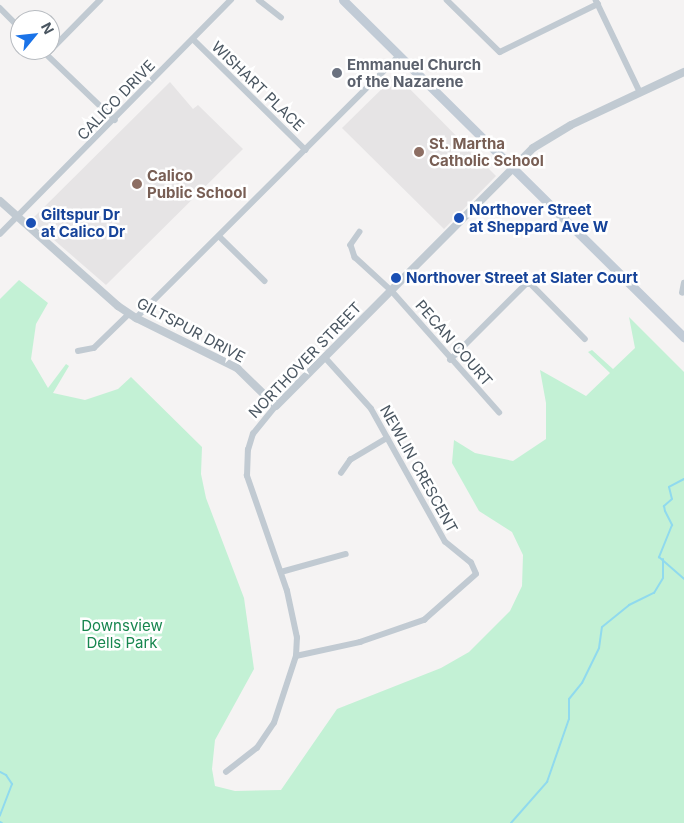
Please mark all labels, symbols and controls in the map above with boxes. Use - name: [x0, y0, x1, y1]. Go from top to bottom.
- north arrow: [10, 10, 60, 60]
- text: N: [38, 19, 58, 37]
- street label: WISHART PLACE: [208, 37, 308, 135]
- place label: Emmanuel Church of the Nazarene: [347, 55, 481, 90]
- street label: CALICO DRIVE: [73, 56, 159, 144]
- marker: Emmanuel Church of the Nazarene: [331, 67, 343, 79]
- place label: St. Martha Catholic School: [429, 134, 544, 169]
- marker: St. Martha Catholic School: [413, 146, 425, 158]
- place label: Calico Public School: [147, 166, 246, 201]
- marker: Calico Public School: [131, 178, 143, 190]
- place label: Northover Street at Sheppard Ave W: [469, 200, 608, 235]
- place label: Giltspur Dr at Calico Dr: [41, 205, 125, 240]
- marker: Northover Street at Sheppard Ave W: [453, 212, 465, 224]
- marker: Giltspur Dr at Calico Dr: [25, 217, 37, 229]
- place label: Northover Street at Slater Court: [406, 269, 638, 287]
- marker: Northover Street at Slater Court: [390, 272, 402, 284]
- street label: GILTSPUR DRIVE: [134, 294, 248, 366]
- street label: PECAN COURT: [412, 296, 496, 390]
- street label: NORTHOVER STREET: [245, 298, 365, 422]
- street label: NEWLIN CRESCENT: [376, 402, 462, 536]
- park label: Downsview Dells Park: [81, 616, 163, 651]

